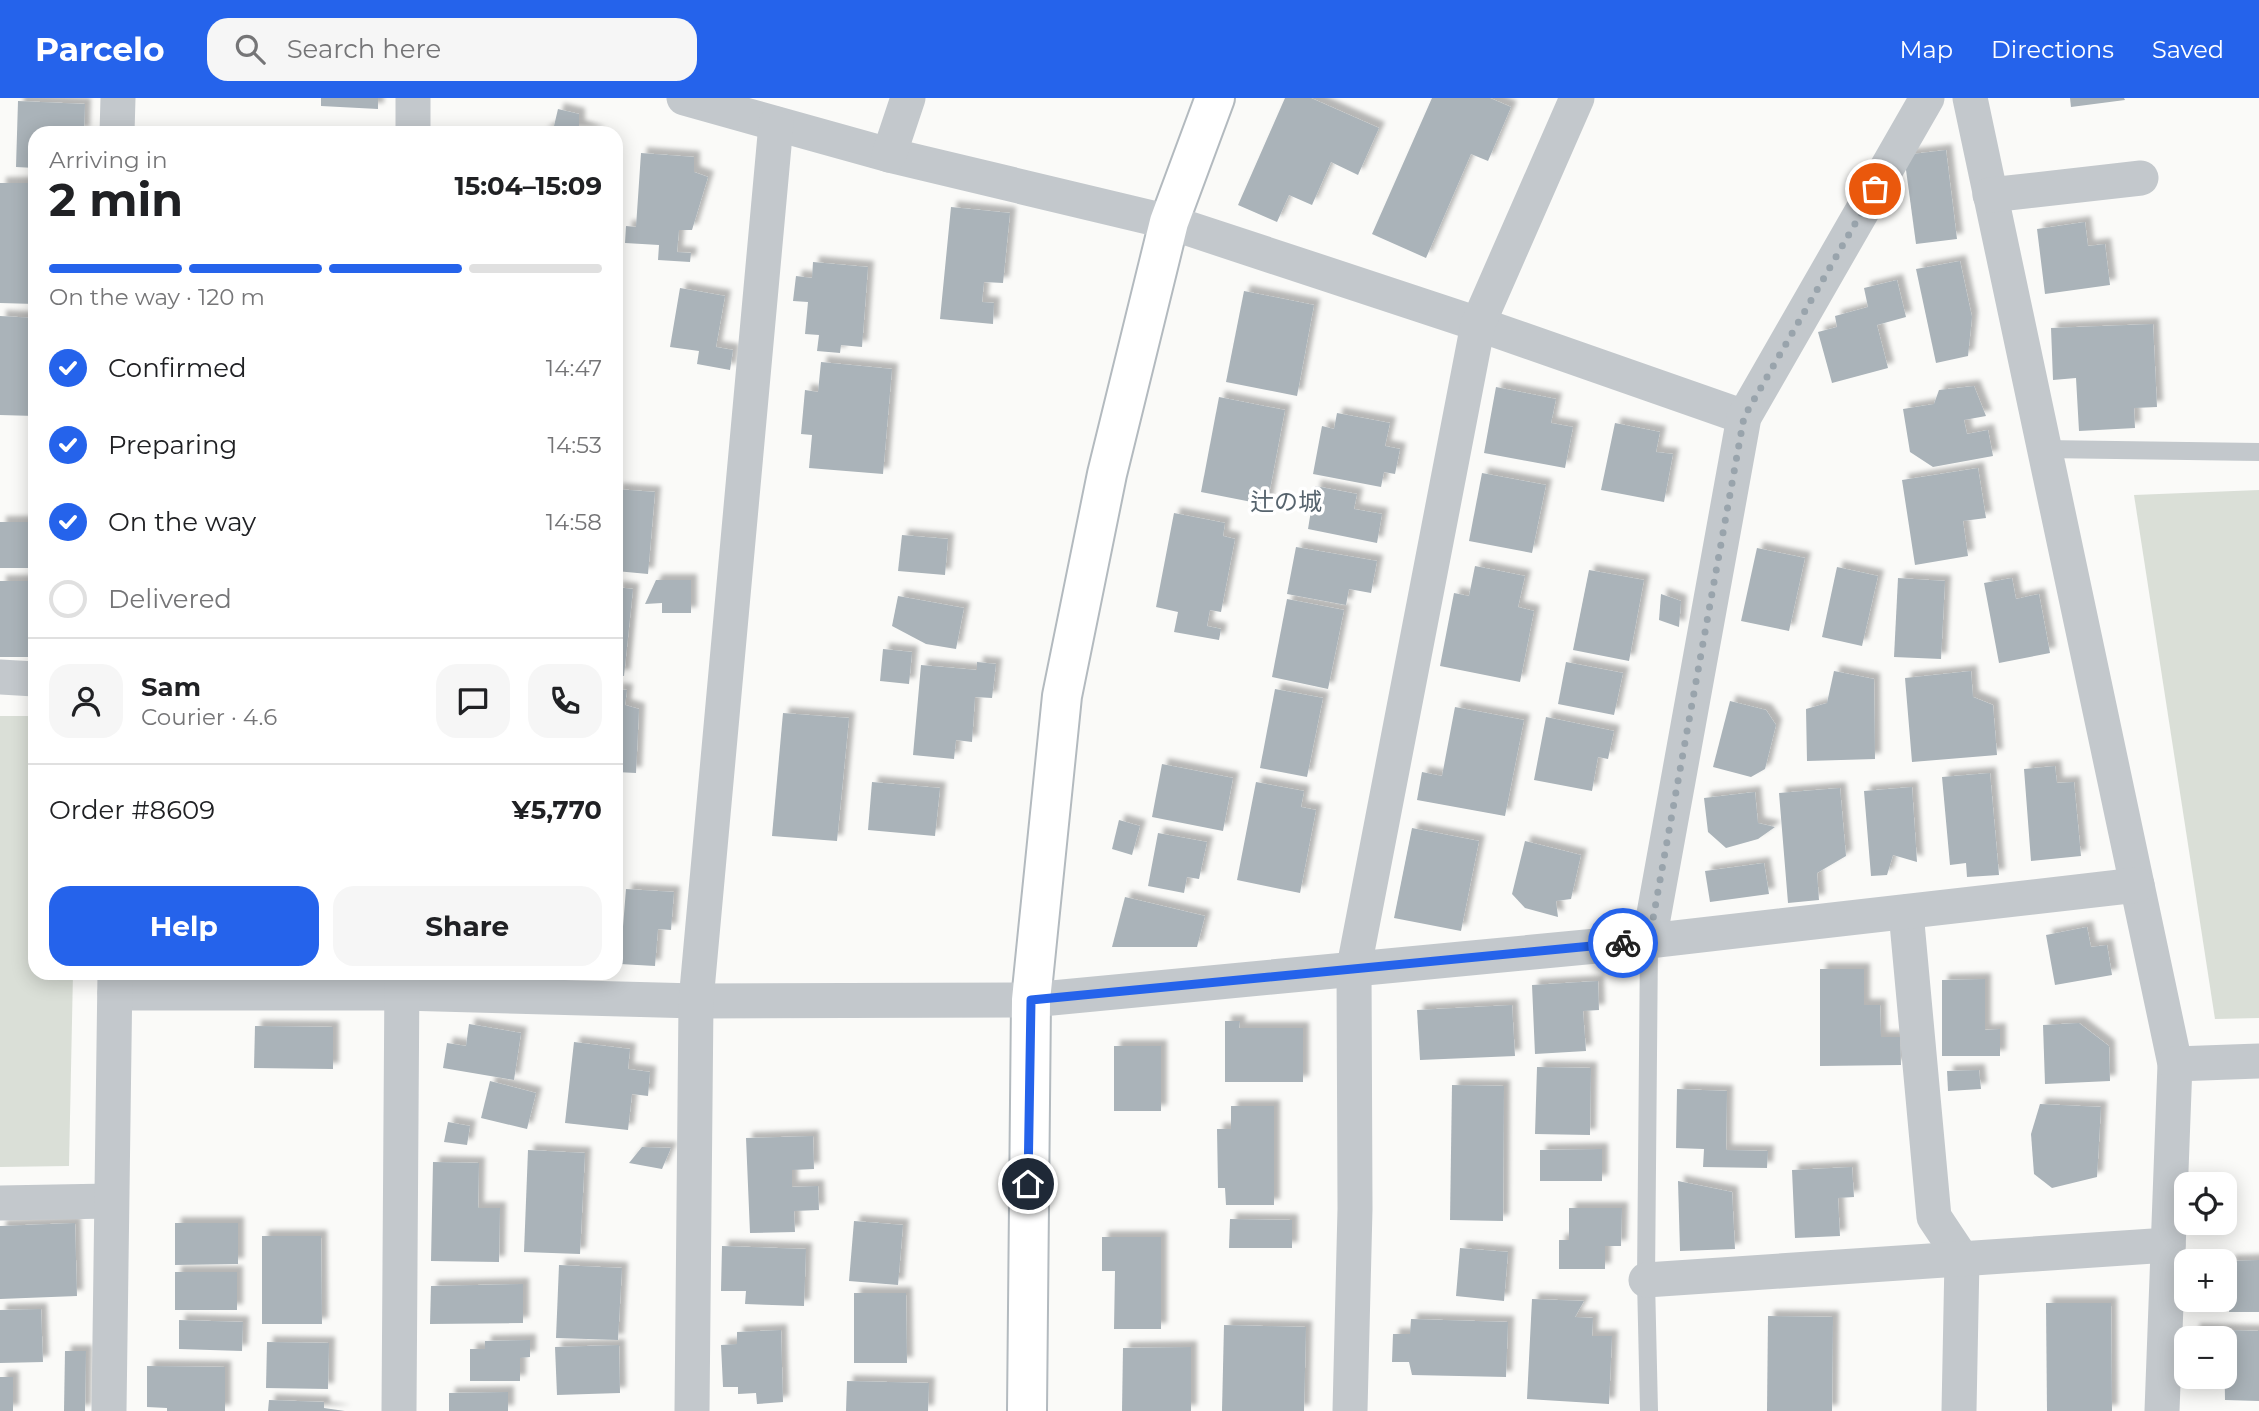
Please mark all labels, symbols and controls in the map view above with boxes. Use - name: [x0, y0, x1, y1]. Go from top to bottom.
- search box: [207, 18, 697, 81]
- text: Parcelo: [35, 29, 165, 69]
- icon: search: [231, 30, 269, 68]
- text: Search here: [287, 33, 441, 65]
- text: Map: [1900, 35, 1953, 64]
- text: Directions: [1991, 35, 2114, 64]
- text: Saved: [2152, 35, 2224, 64]
- text: Arriving in: [49, 146, 168, 174]
- pin: [1845, 159, 1905, 219]
- text: 15:04–15:09: [455, 170, 602, 202]
- icon: bag: [1856, 170, 1894, 208]
- text: 2 min: [49, 171, 183, 228]
- text: On the way · 120 m: [49, 283, 265, 311]
- icon: check: [49, 349, 87, 387]
- text: Confirmed: [108, 352, 247, 384]
- text: 14:47: [546, 354, 602, 382]
- icon: check: [49, 426, 87, 464]
- text: Preparing: [108, 429, 237, 461]
- text: 14:53: [548, 431, 602, 459]
- district label: 辻の城: [1250, 487, 1322, 516]
- icon: check: [49, 503, 87, 541]
- text: On the way: [108, 506, 256, 538]
- text: 14:58: [546, 508, 602, 536]
- text: Delivered: [108, 583, 232, 615]
- button: person: [49, 664, 123, 738]
- button: chat: [436, 664, 510, 738]
- button: phone: [528, 664, 602, 738]
- text: Sam: [141, 671, 201, 703]
- text: Courier · 4.6: [141, 703, 277, 731]
- text: Order #8609: [49, 794, 215, 826]
- text: ¥5,770: [512, 794, 602, 826]
- button: Help: [49, 886, 319, 966]
- button: Share: [333, 886, 602, 966]
- courier: [1588, 908, 1658, 978]
- icon: bike: [1604, 924, 1642, 962]
- pin: [998, 1154, 1058, 1214]
- icon: home: [1009, 1165, 1047, 1203]
- map controls: [2174, 1172, 2237, 1389]
- button: locate: [2174, 1172, 2237, 1235]
- button: +: [2174, 1249, 2237, 1312]
- button: −: [2174, 1326, 2237, 1389]

